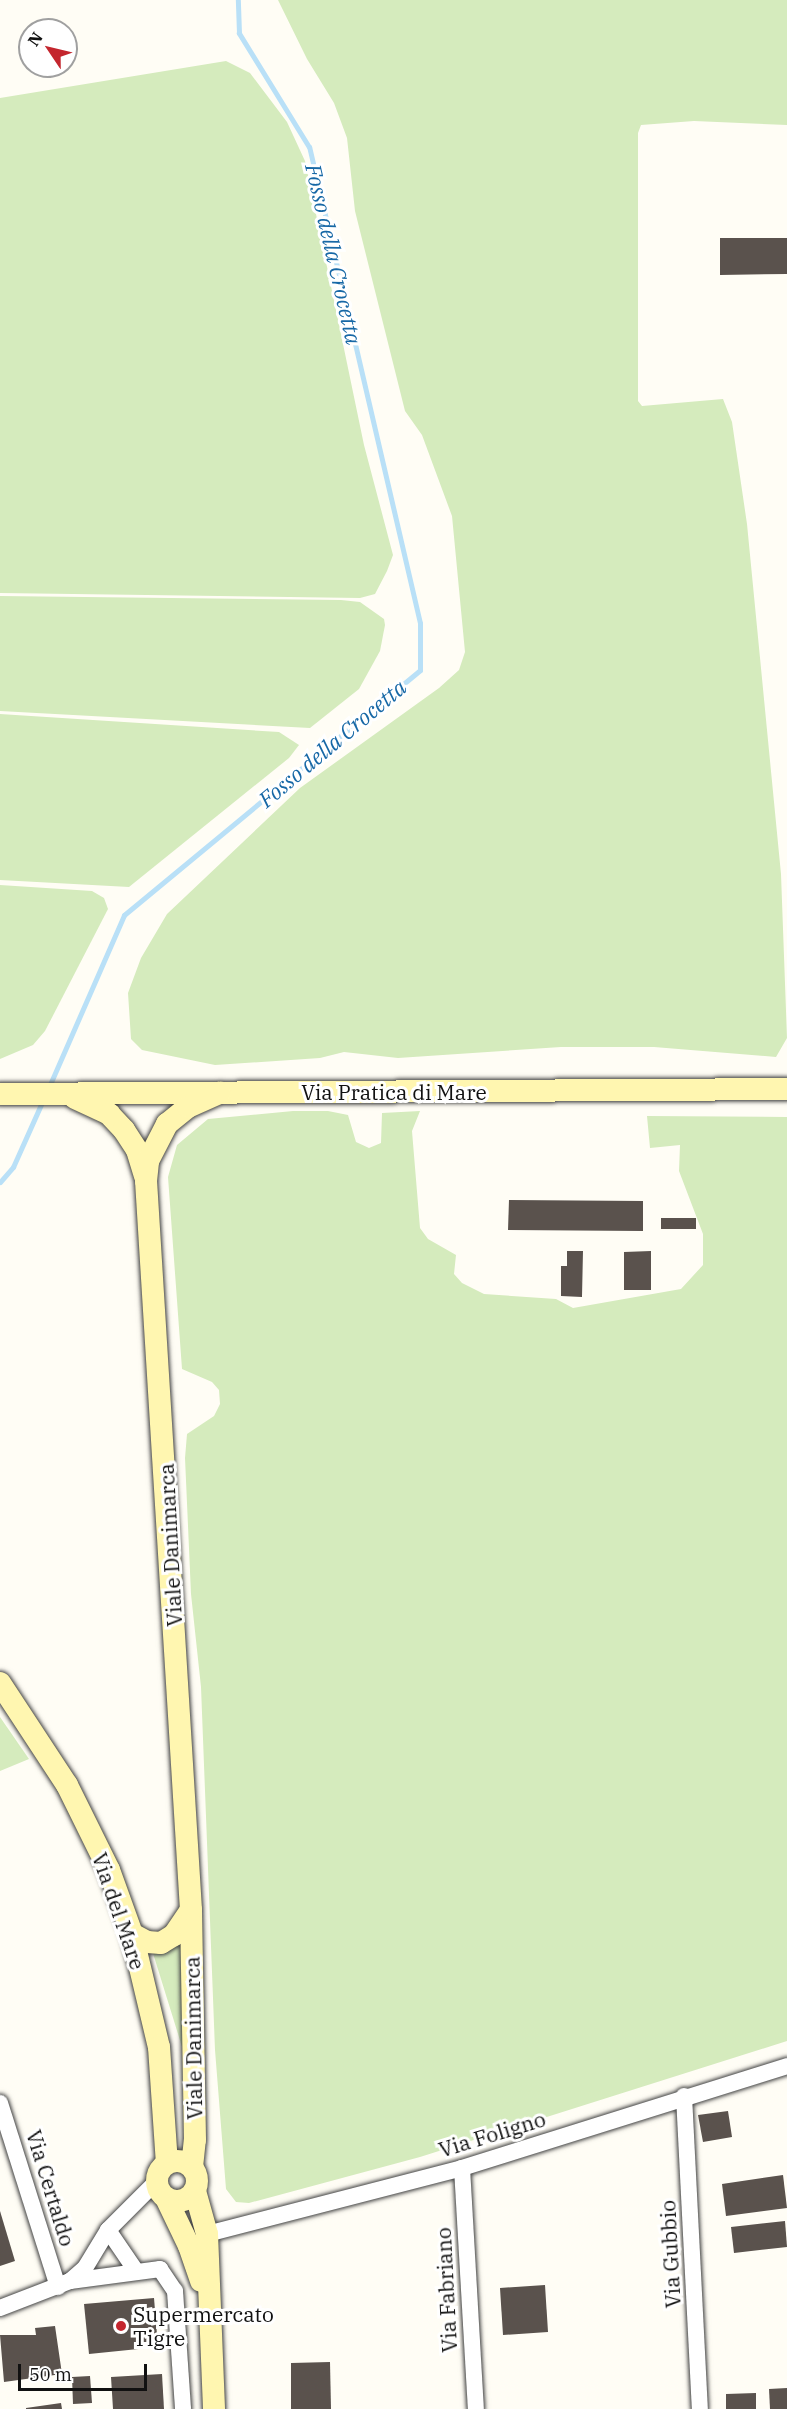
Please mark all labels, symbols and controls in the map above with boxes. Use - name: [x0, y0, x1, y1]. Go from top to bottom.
- north arrow: [18, 18, 78, 78]
- text: N: [23, 28, 47, 50]
- water label: Fosso della Crocetta: [300, 161, 368, 347]
- water label: Fosso della Crocetta: [253, 674, 411, 812]
- street label: Via Pratica di Mare: [301, 1079, 487, 1105]
- street label: Viale Danimarca: [153, 1463, 187, 1627]
- street label: Via del Mare: [87, 1849, 151, 1973]
- street label: Viale Danimarca: [179, 1956, 207, 2120]
- street label: Via Foligno: [436, 2106, 548, 2162]
- street label: Via Certaldo: [21, 2127, 81, 2249]
- street label: Via Gubbio: [655, 2199, 685, 2309]
- street label: Via Fabriano: [430, 2227, 462, 2353]
- place label: Supermercato Tigre: [133, 2301, 274, 2351]
- marker: Supermercato Tigre: [114, 2319, 128, 2333]
- scale bar: [21, 2352, 150, 2390]
- text: 50 m: [29, 2363, 72, 2386]

